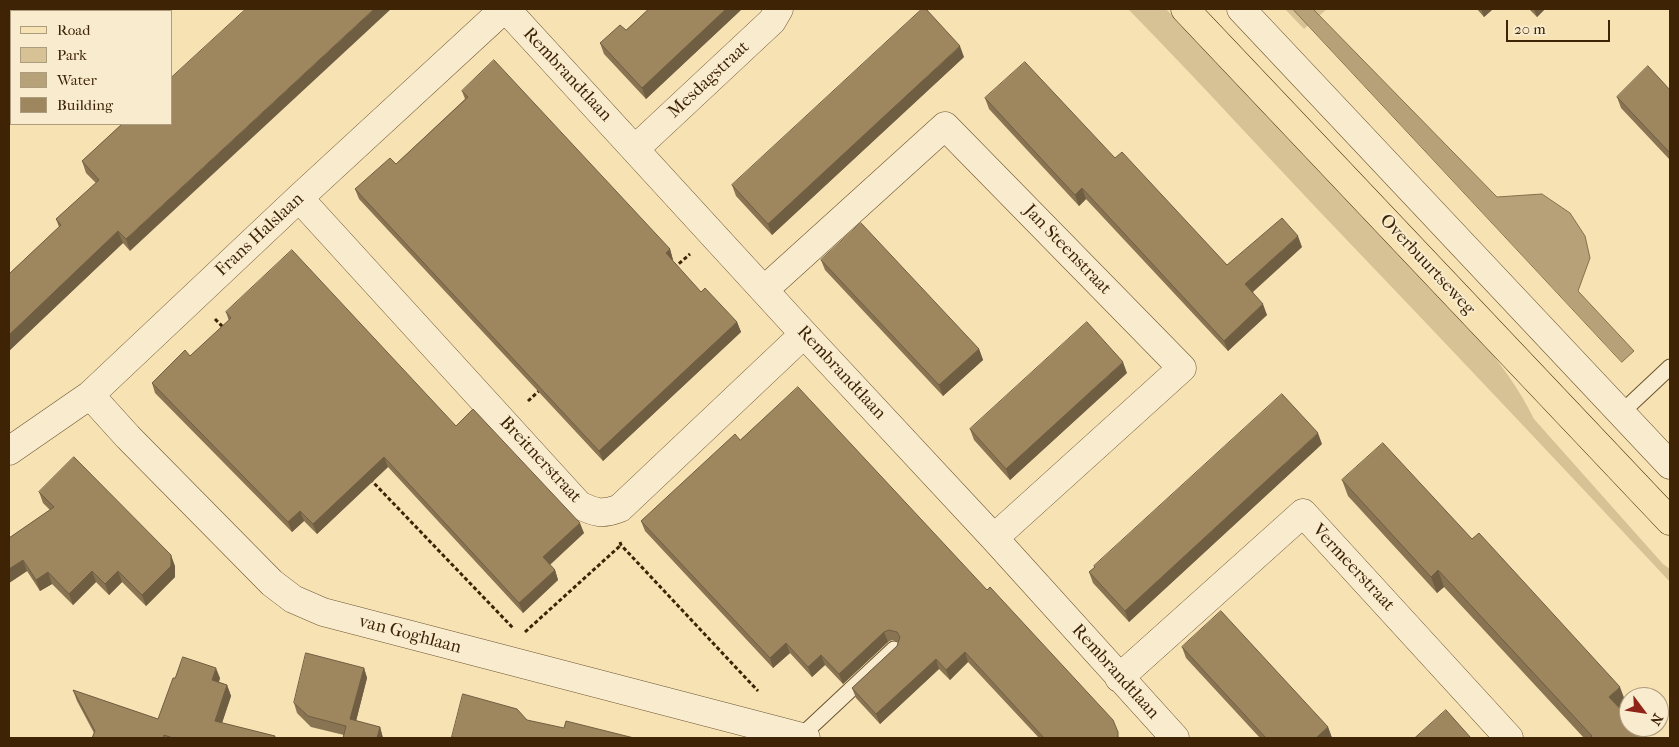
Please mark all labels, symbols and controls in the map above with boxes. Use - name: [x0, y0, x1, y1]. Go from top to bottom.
- legend: [10, 10, 172, 125]
- scale bar: [1509, 10, 1613, 42]
- text: 20 m: [1514, 20, 1546, 38]
- text: Road: [57, 21, 90, 39]
- street label: Rembrandtlaan: [518, 24, 616, 126]
- street label: Mesdagstraat: [664, 37, 754, 123]
- text: Park: [57, 46, 87, 64]
- text: Water: [57, 71, 97, 89]
- text: Building: [57, 96, 113, 114]
- street label: Frans Halslaan: [211, 189, 309, 281]
- street label: Jan Steenstraat: [1019, 200, 1115, 300]
- street label: Overbuurtseweg: [1375, 210, 1479, 320]
- street label: Rembrandtlaan: [792, 322, 890, 424]
- street label: Breitnerstraat: [494, 412, 586, 508]
- street label: Vermeerstraat: [1307, 520, 1399, 616]
- street label: van Goghlaan: [356, 611, 464, 659]
- street label: Rembrandtlaan: [1067, 620, 1163, 724]
- north arrow: [1619, 687, 1669, 737]
- text: N: [1646, 711, 1666, 728]

